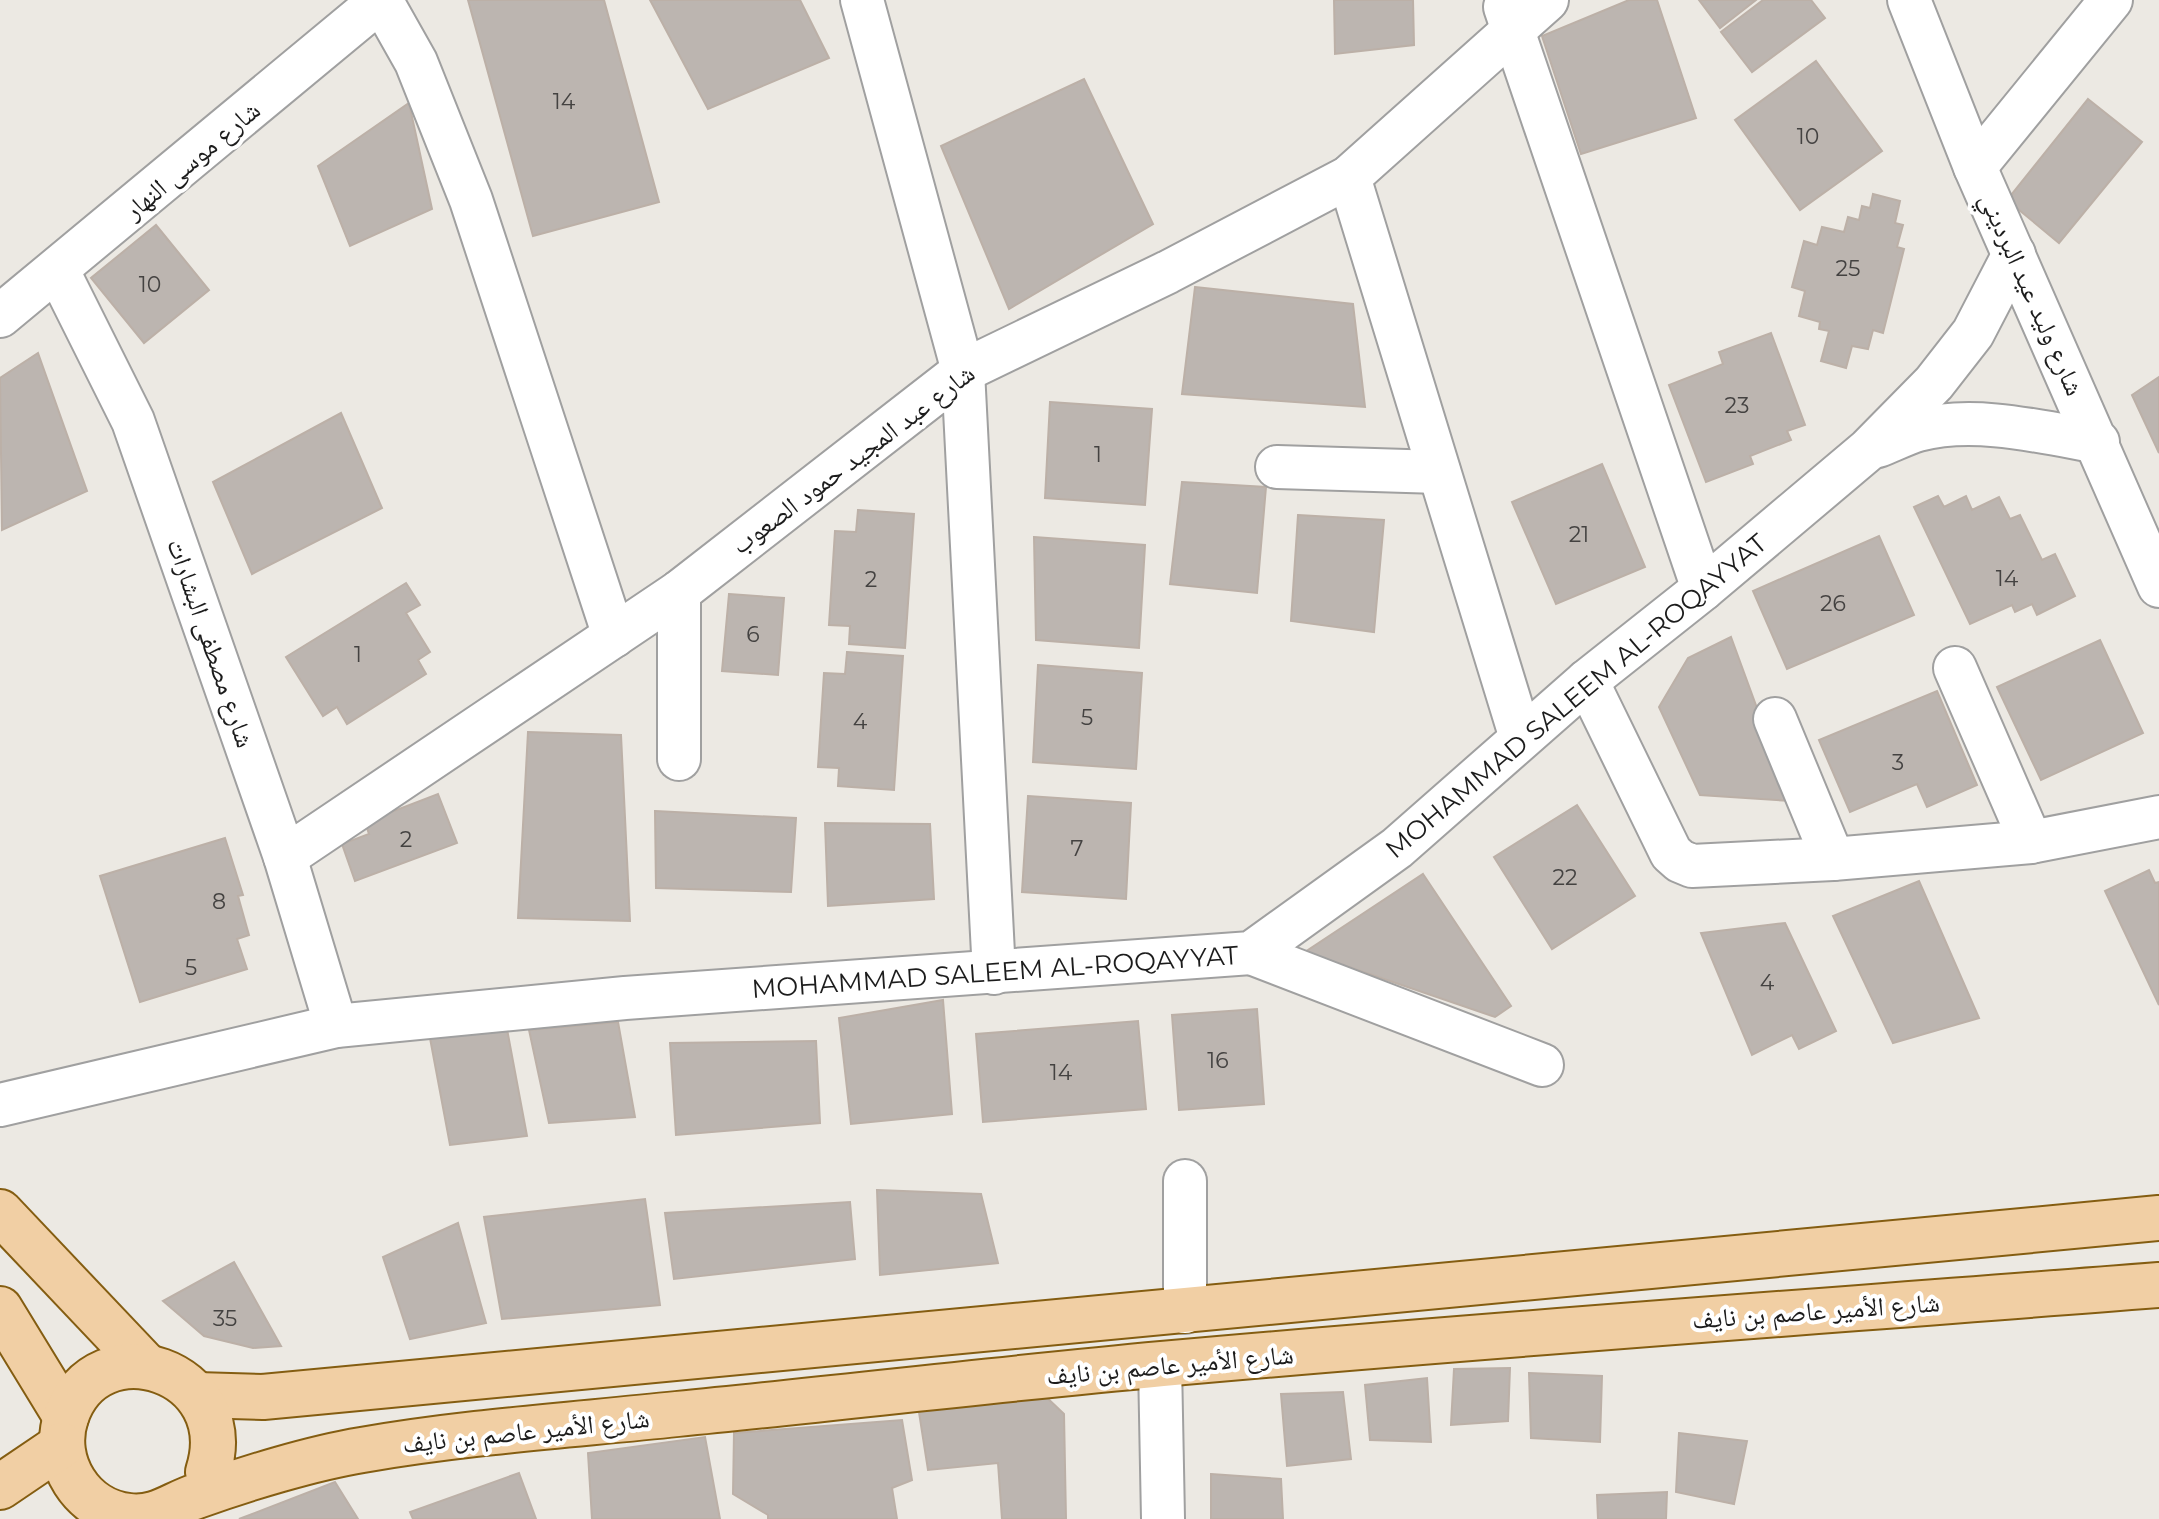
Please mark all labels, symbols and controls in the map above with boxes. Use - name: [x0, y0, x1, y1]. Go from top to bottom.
- house number: 14: [553, 88, 576, 115]
- street label: شارع موسى النهار: [117, 94, 267, 227]
- house number: 10: [1797, 123, 1819, 150]
- street label: شارع وليد عيد البرديني: [1969, 187, 2091, 402]
- house number: 25: [1836, 255, 1860, 282]
- house number: 10: [139, 271, 161, 298]
- street label: شارع عبد المجيد حمود الصعوب: [725, 357, 981, 561]
- house number: 23: [1725, 392, 1749, 419]
- house number: 1: [1094, 441, 1102, 468]
- house number: 21: [1569, 521, 1589, 548]
- street label: MOHAMMAD SALEEM AL-ROQAYYAT: [1379, 527, 1773, 865]
- street label: شارع مصطفى البشارات: [160, 534, 262, 752]
- house number: 14: [1996, 565, 2019, 592]
- house number: 2: [865, 566, 877, 593]
- house number: 26: [1820, 590, 1846, 617]
- house number: 6: [746, 621, 760, 648]
- house number: 1: [354, 641, 362, 668]
- house number: 5: [1081, 704, 1093, 731]
- house number: 4: [853, 708, 868, 735]
- house number: 3: [1892, 749, 1904, 776]
- house number: 2: [400, 826, 412, 853]
- house number: 7: [1071, 835, 1084, 862]
- house number: 22: [1553, 864, 1578, 891]
- house number: 8: [212, 888, 226, 915]
- street label: MOHAMMAD SALEEM AL-ROQAYYAT: [750, 939, 1240, 1005]
- house number: 5: [185, 954, 197, 981]
- house number: 4: [1760, 969, 1775, 996]
- house number: 16: [1207, 1047, 1229, 1074]
- house number: 14: [1050, 1059, 1073, 1086]
- street label: شارع الأمير عاصم بن نايف: [1691, 1286, 1941, 1337]
- house number: 35: [213, 1305, 237, 1332]
- street label: شارع الأمير عاصم بن نايف: [1045, 1338, 1295, 1393]
- street label: شارع الأمير عاصم بن نايف: [401, 1402, 651, 1461]

